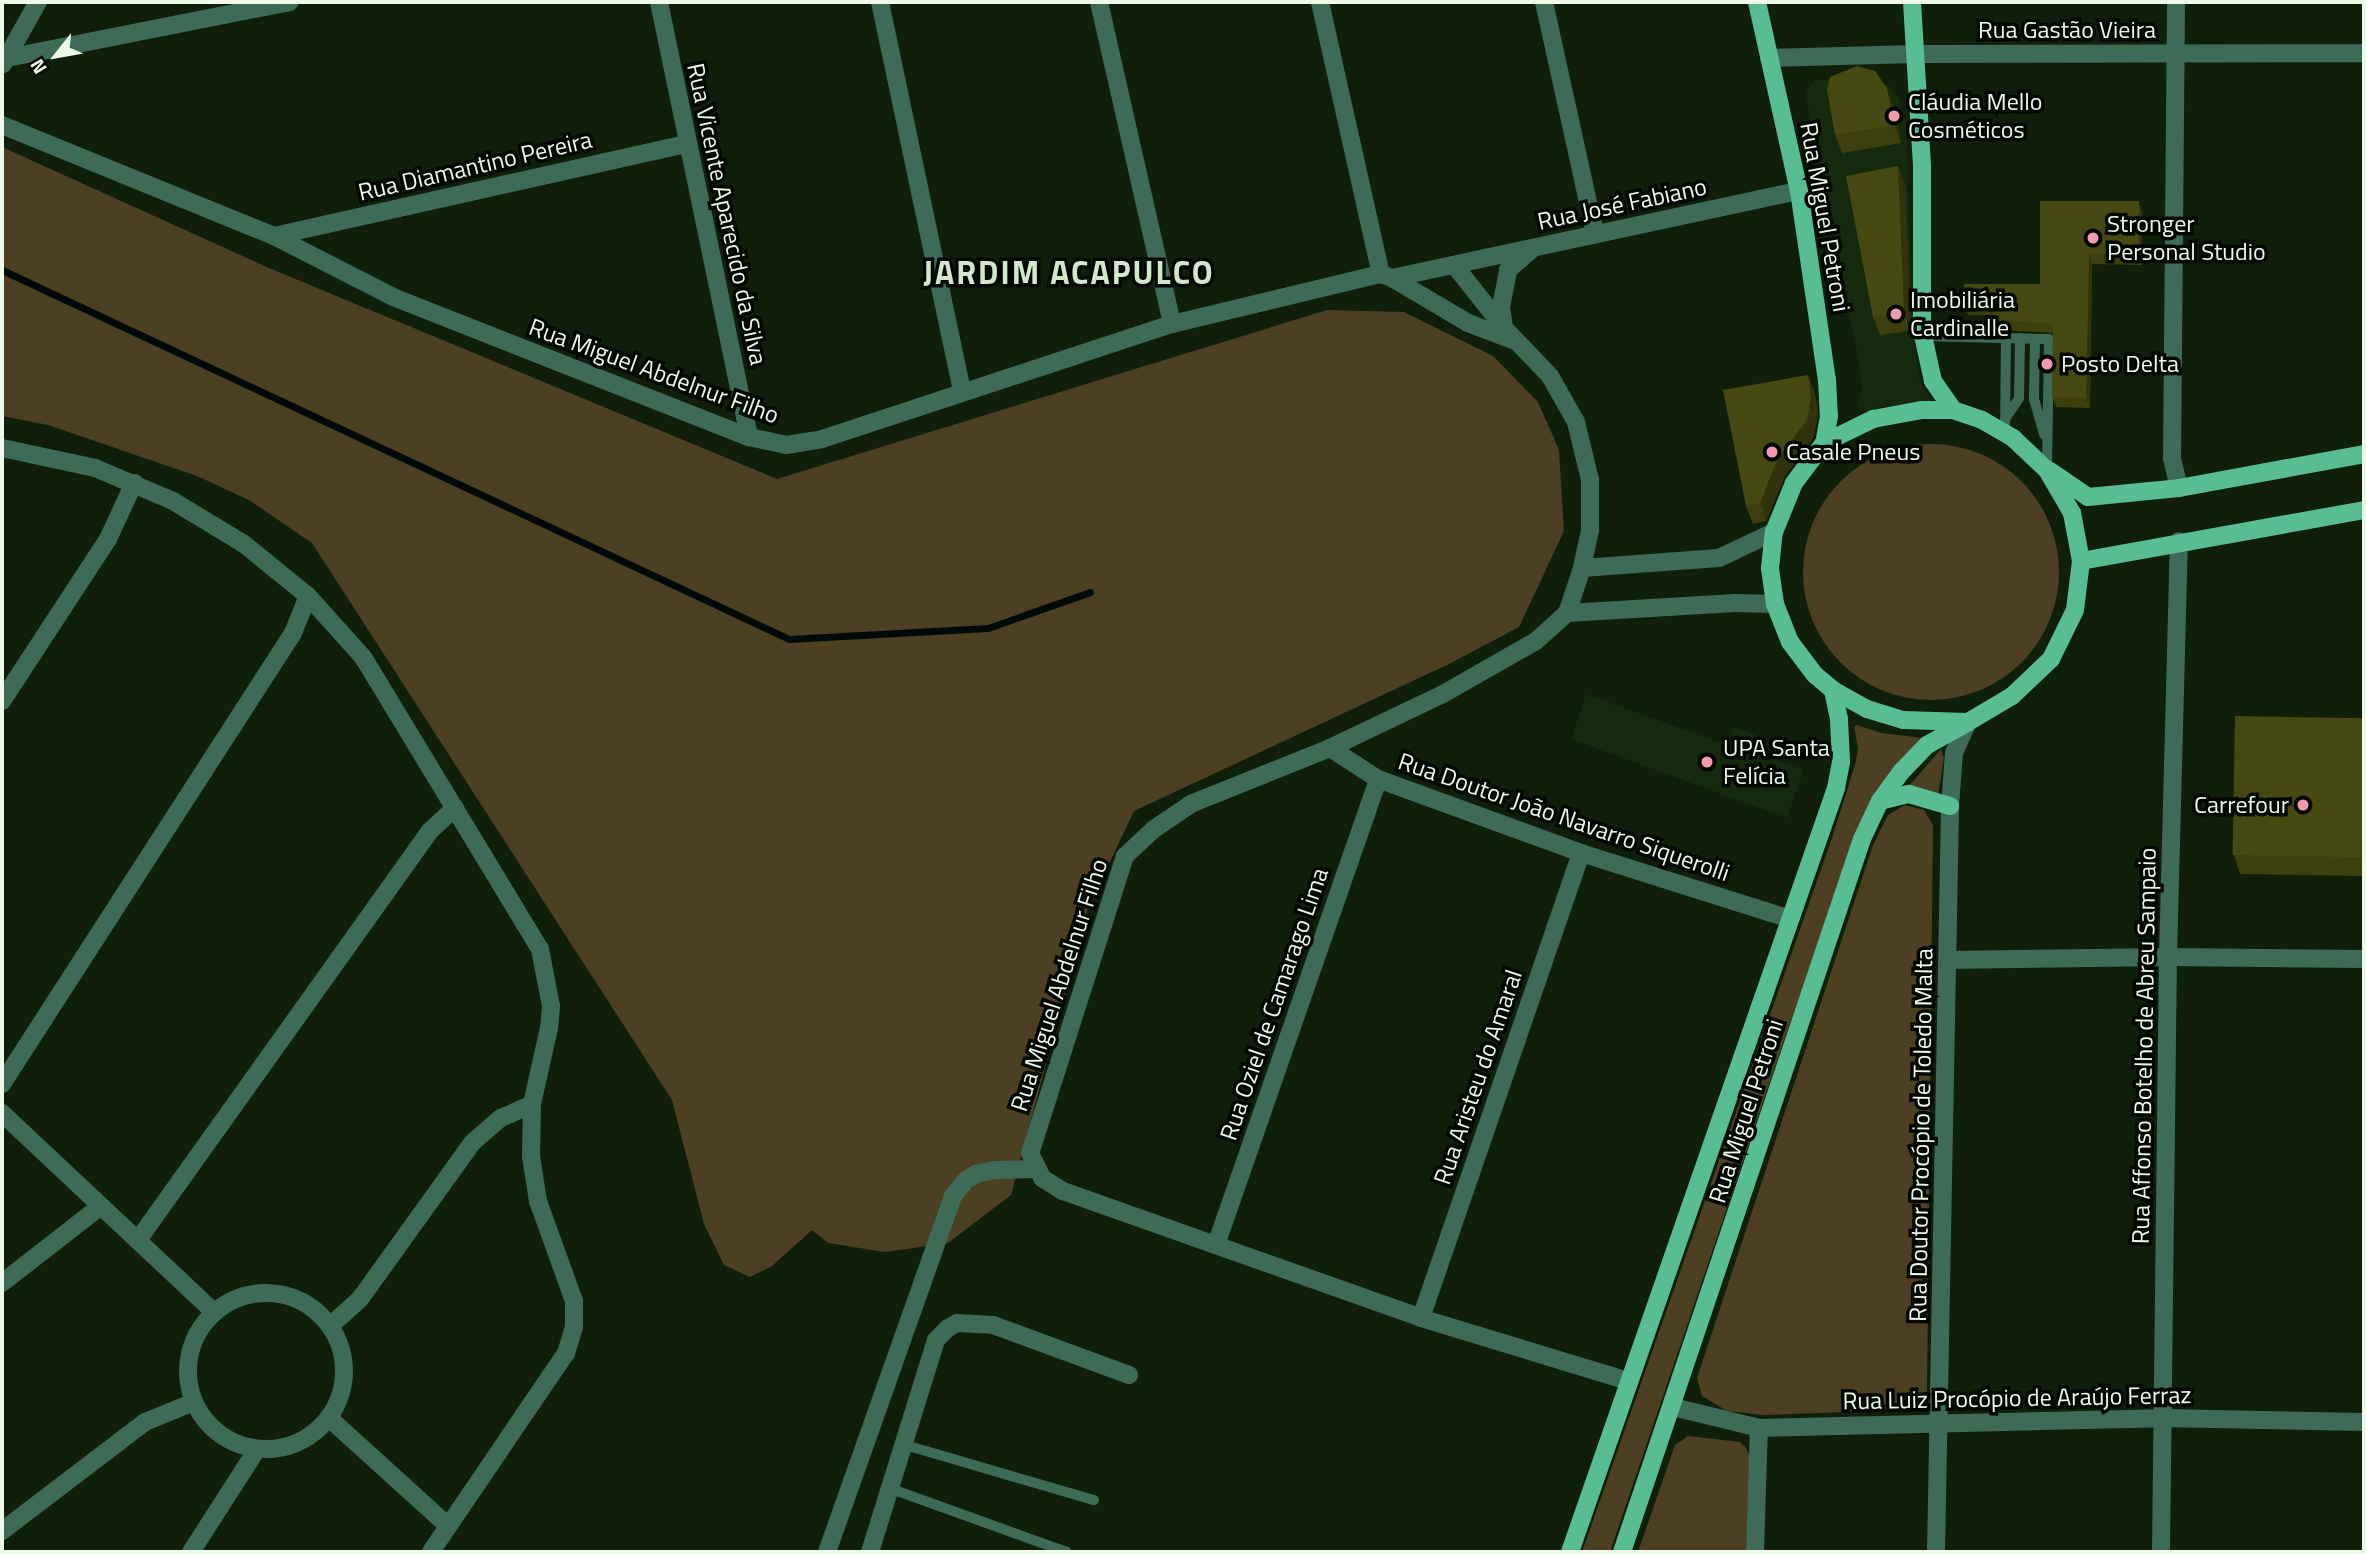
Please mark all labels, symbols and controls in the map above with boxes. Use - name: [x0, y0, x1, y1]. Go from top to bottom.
- street label: Rua Gastão Vieira: [1978, 16, 2156, 44]
- north arrow: [21, 21, 91, 91]
- text: N: [22, 54, 53, 80]
- street label: Rua Vicente Aparecido da Silva: [681, 60, 773, 368]
- place label: Cláudia Mello Cosméticos: [1908, 88, 2043, 144]
- marker: Cláudia Mello Cosméticos: [1886, 108, 1902, 124]
- street label: Rua Miguel Petroni: [1794, 120, 1856, 314]
- street label: Rua Diamantino Pereira: [355, 125, 595, 207]
- street label: Rua José Fabiano: [1535, 172, 1709, 236]
- place label: Stronger Personal Studio: [2107, 210, 2266, 266]
- marker: Stronger Personal Studio: [2085, 230, 2101, 246]
- district label: JARDIM ACAPULCO: [925, 253, 1213, 291]
- place label: Imobiliária Cardinalle: [1910, 286, 2015, 342]
- marker: Imobiliária Cardinalle: [1888, 306, 1904, 322]
- street label: Rua Miguel Abdelnur Filho: [525, 312, 783, 430]
- place label: Posto Delta: [2061, 350, 2179, 378]
- marker: Posto Delta: [2039, 356, 2055, 372]
- place label: Casale Pneus: [1786, 438, 1920, 466]
- marker: Casale Pneus: [1764, 444, 1780, 460]
- place label: UPA Santa Felícia: [1723, 734, 1830, 790]
- street label: Rua Doutor João Navarro Siquerolli: [1395, 747, 1733, 887]
- marker: UPA Santa Felícia: [1697, 752, 1717, 772]
- place label: Carrefour: [2194, 791, 2289, 819]
- marker: Carrefour: [2295, 797, 2311, 813]
- street label: Rua Affonso Botelho de Abreu Sampaio: [2126, 848, 2162, 1244]
- street label: Rua Miguel Abdelnur Filho: [1005, 855, 1113, 1115]
- street label: Rua Oziel de Camarago Lima: [1214, 864, 1334, 1144]
- street label: Rua Doutor Procópio de Toledo Malta: [1903, 948, 1939, 1322]
- street label: Rua Aristeu do Amaral: [1428, 966, 1528, 1188]
- street label: Rua Miguel Petroni: [1703, 1015, 1789, 1207]
- street label: Rua Luiz Procópio de Araújo Ferraz: [1842, 1381, 2192, 1415]

